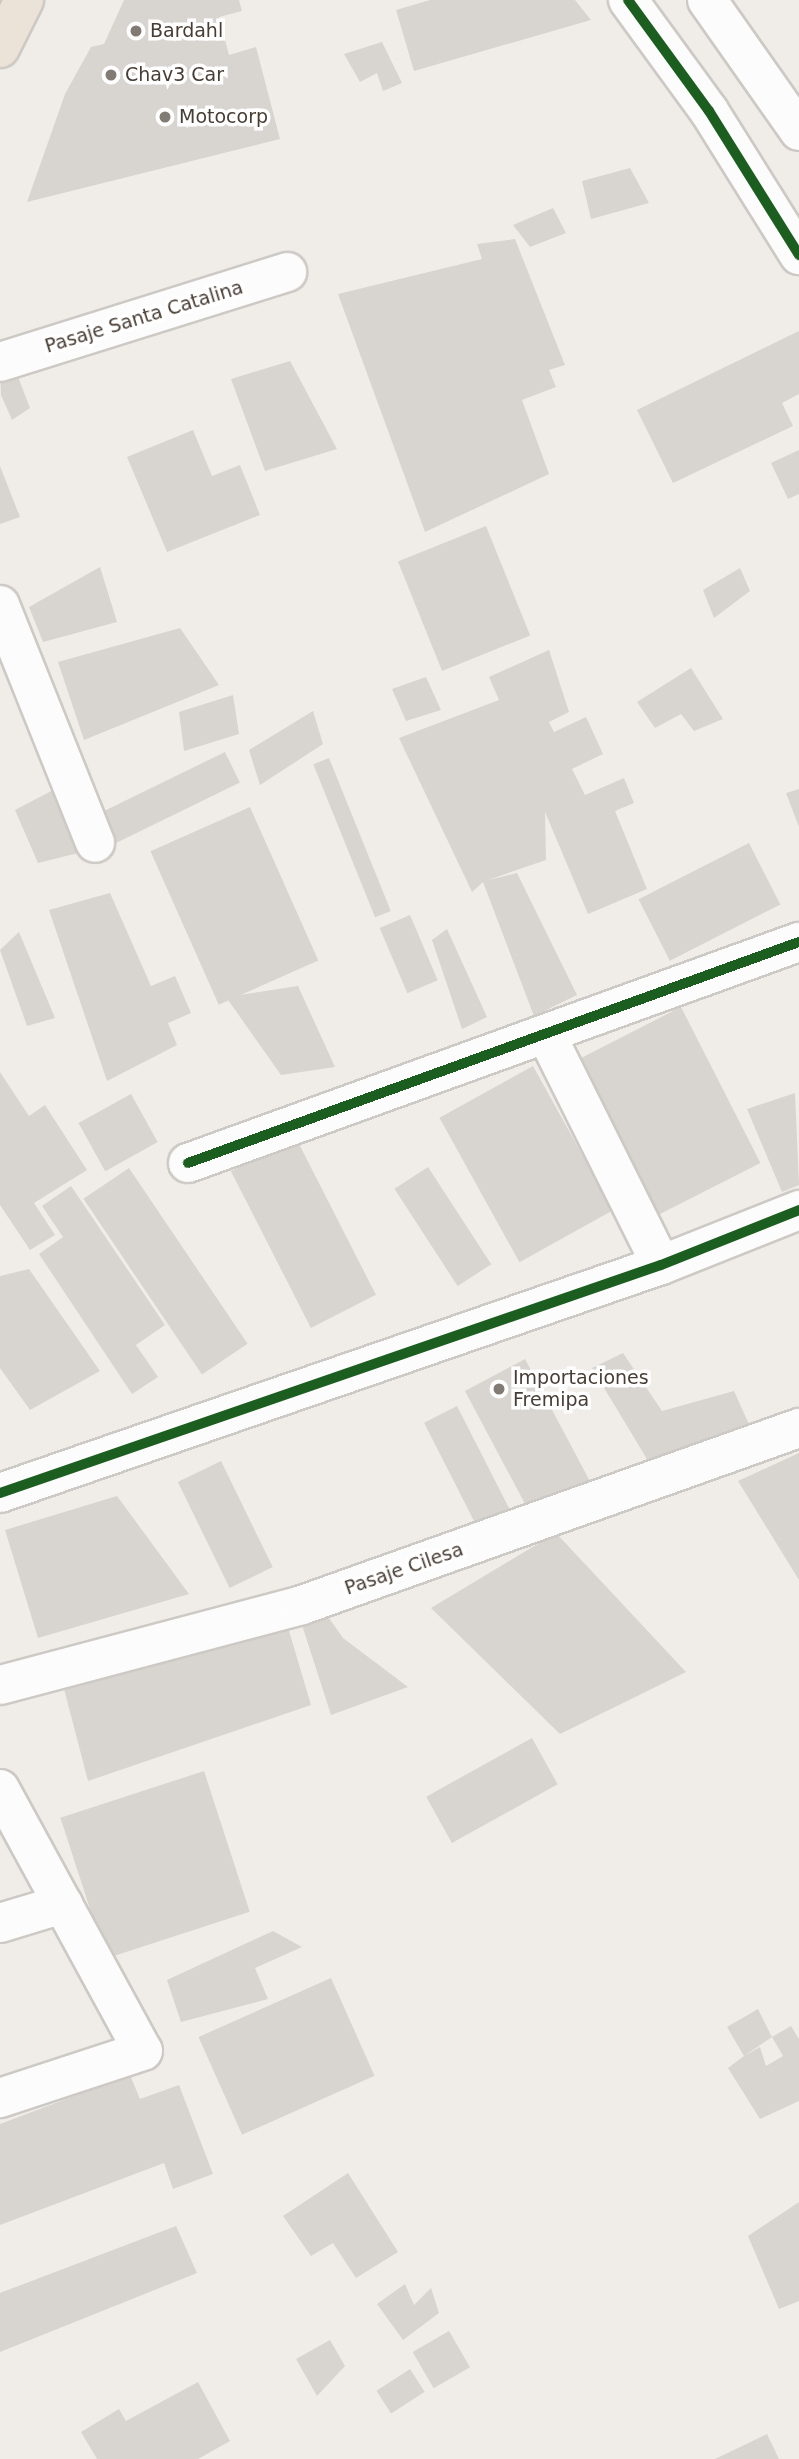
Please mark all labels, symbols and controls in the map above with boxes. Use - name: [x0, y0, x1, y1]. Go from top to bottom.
- place label: Bardahl: [150, 20, 223, 42]
- marker: Bardahl: [128, 23, 144, 39]
- place label: Chav3 Car: [125, 64, 224, 86]
- marker: Chav3 Car: [103, 67, 119, 83]
- place label: Motocorp: [179, 106, 268, 128]
- marker: Motocorp: [157, 109, 173, 125]
- street label: Pasaje Santa Catalina: [42, 276, 246, 358]
- place label: Importaciones Fremipa: [513, 1367, 649, 1411]
- marker: Importaciones Fremipa: [491, 1381, 507, 1397]
- street label: Pasaje Cilesa: [342, 1538, 466, 1600]

